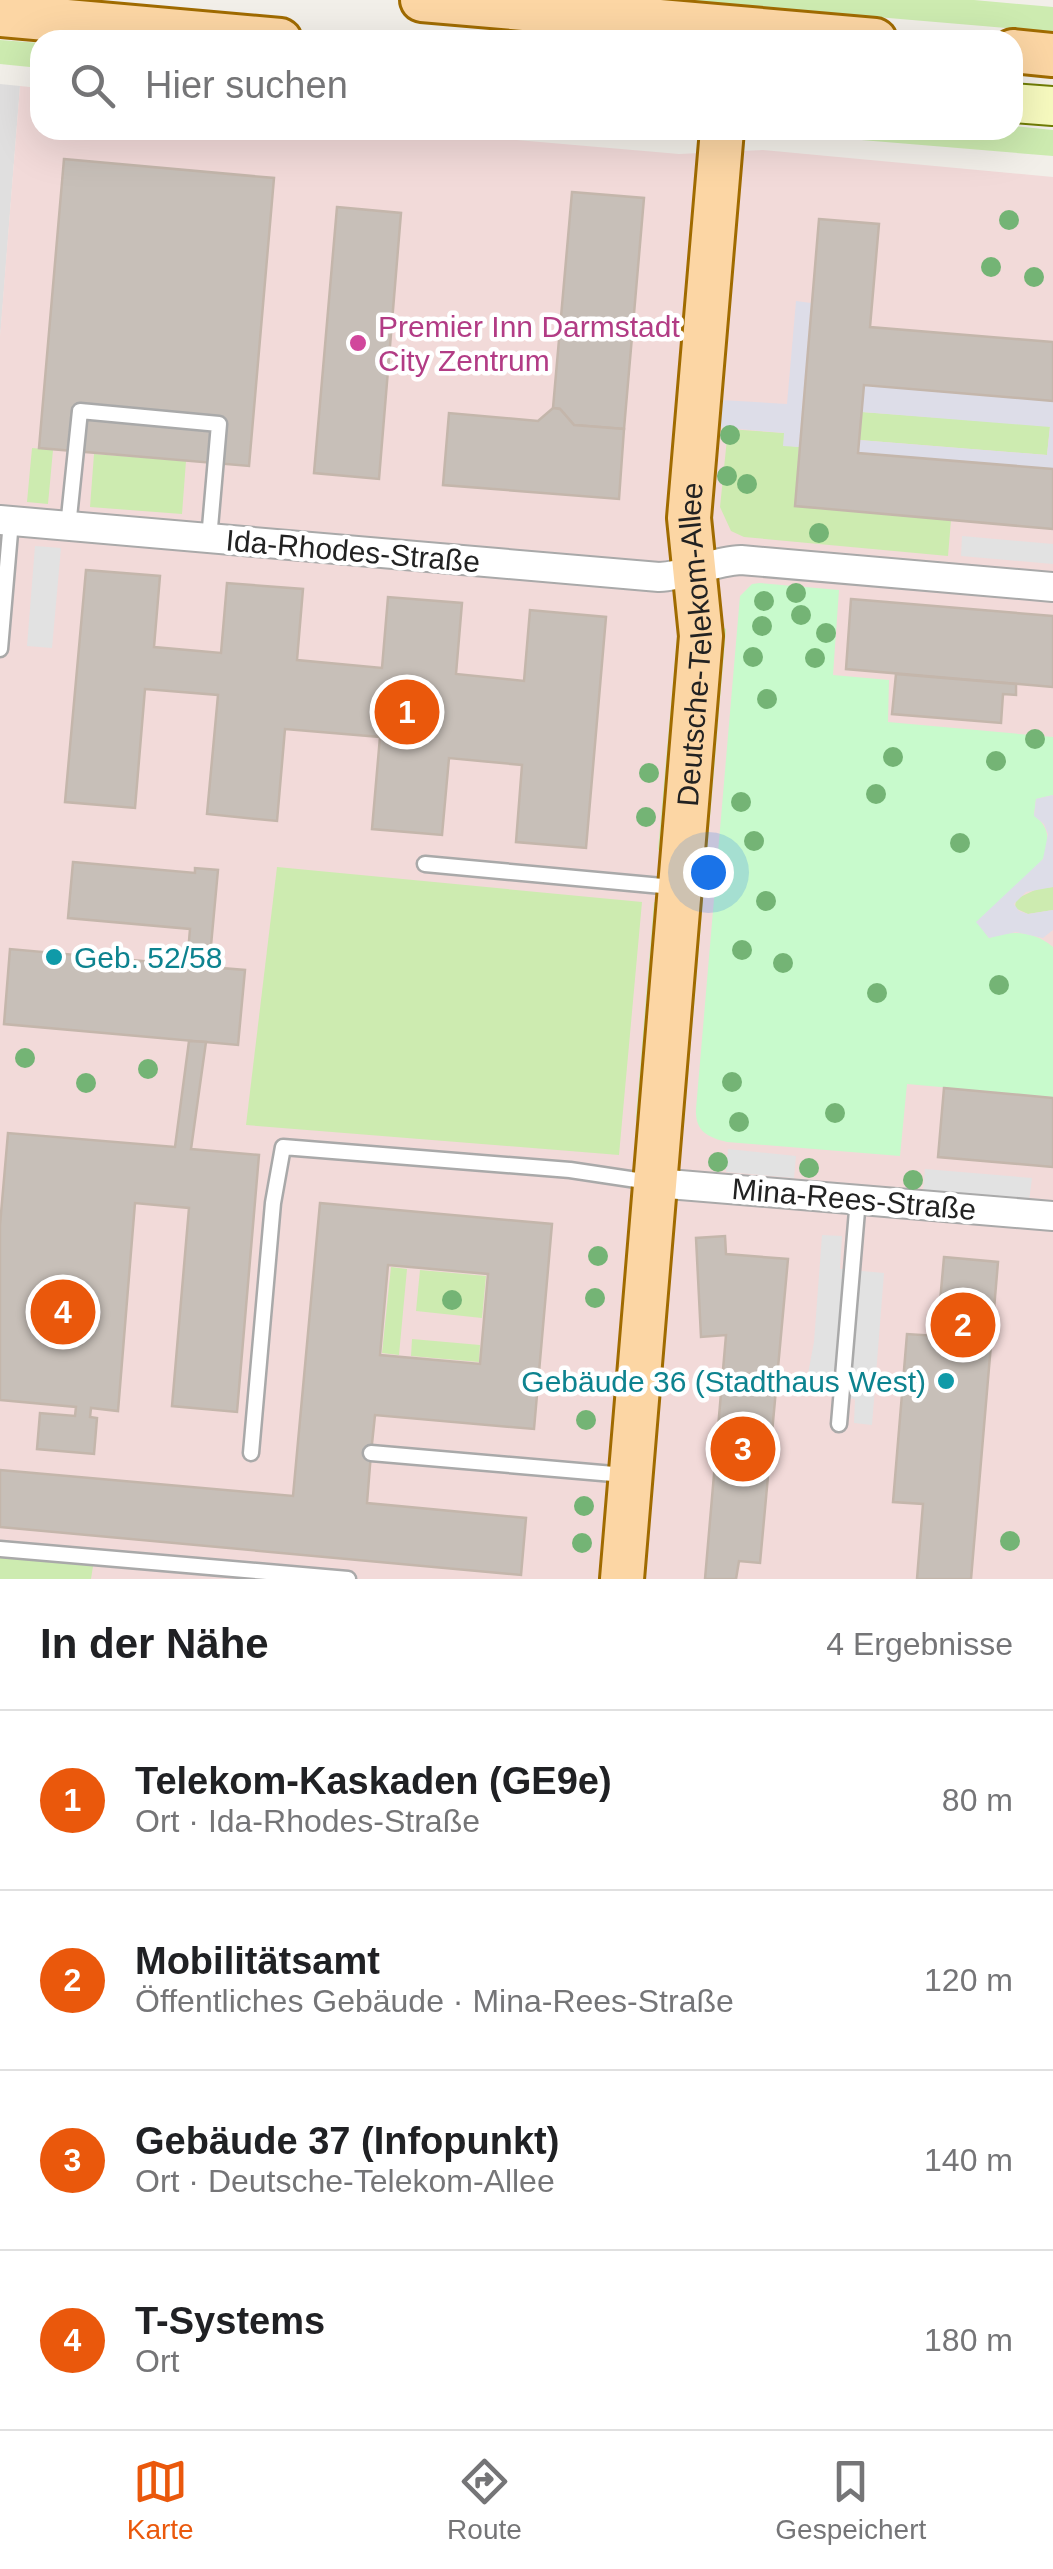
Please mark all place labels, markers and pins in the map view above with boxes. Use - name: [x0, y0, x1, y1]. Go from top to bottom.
- place label: Premier Inn Darmstadt City Zentrum: [378, 310, 680, 377]
- marker: Premier Inn Darmstadt City Zentrum: [347, 332, 369, 354]
- pin: 1: [374, 674, 440, 750]
- place label: Geb. 52/58: [74, 941, 222, 974]
- marker: Geb. 52/58: [43, 946, 65, 968]
- pin: 4: [30, 1274, 96, 1350]
- pin: 2: [930, 1288, 996, 1362]
- place label: Gebäude 36 (Stadthaus West): [521, 1365, 926, 1398]
- marker: Gebäude 36 (Stadthaus West): [935, 1370, 957, 1392]
- pin: 3: [710, 1412, 776, 1486]

